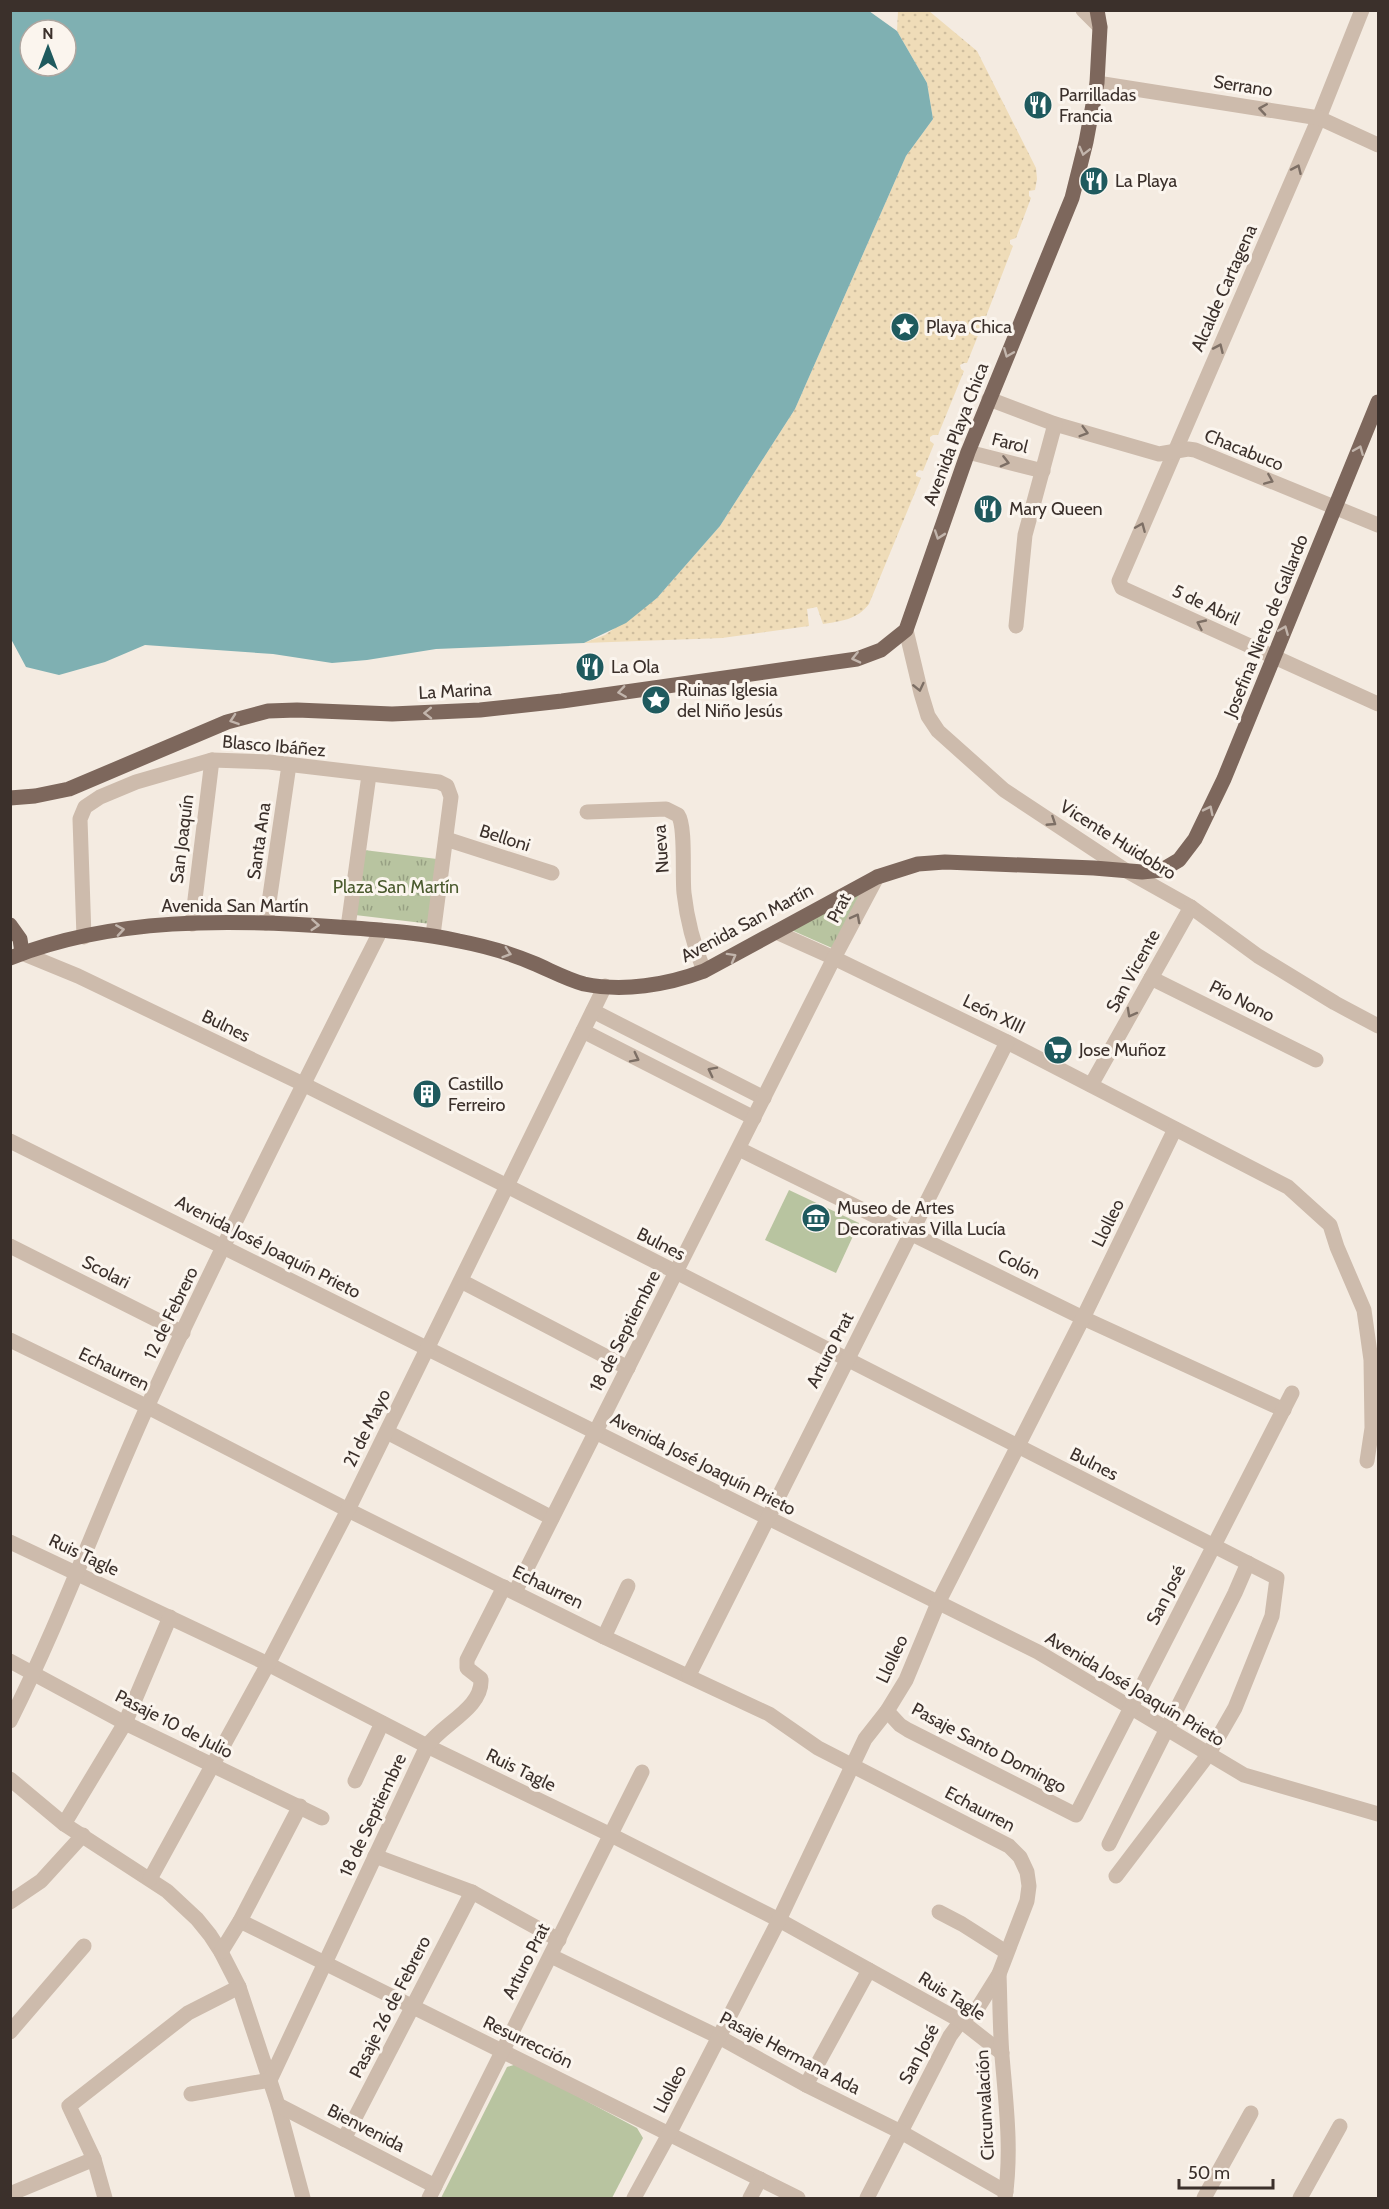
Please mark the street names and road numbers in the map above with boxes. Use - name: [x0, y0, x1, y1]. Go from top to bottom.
- street label: Serrano: [1212, 70, 1274, 102]
- street label: Alcalde Cartagena: [1186, 221, 1262, 355]
- street label: Avenida Playa Chica: [919, 359, 993, 508]
- street label: Chacabuco: [1201, 424, 1287, 476]
- street label: Farol: [990, 428, 1031, 458]
- street label: Josefina Nieto de Gallardo: [1219, 531, 1313, 722]
- street label: 5 de Abril: [1169, 580, 1244, 630]
- street label: La Marina: [418, 678, 492, 704]
- street label: Blasco Ibáñez: [221, 731, 327, 762]
- street label: San Joaquín: [166, 793, 198, 885]
- street label: Vicente Huidobro: [1056, 795, 1180, 885]
- street label: Santa Ana: [243, 801, 275, 881]
- street label: Belloni: [477, 819, 533, 857]
- street label: Nueva: [648, 824, 674, 874]
- street label: Avenida San Martín: [677, 879, 817, 967]
- street label: Prat: [822, 889, 856, 927]
- street label: Avenida San Martín: [162, 895, 308, 917]
- street label: San Vicente: [1101, 926, 1165, 1016]
- street label: Pío Nono: [1206, 975, 1278, 1027]
- street label: León XIII: [959, 990, 1029, 1038]
- street label: Bulnes: [198, 1005, 254, 1047]
- street label: Avenida José Joaquín Prieto: [172, 1191, 364, 1303]
- street label: Llolleo: [1087, 1195, 1129, 1251]
- street label: Bulnes: [633, 1223, 689, 1265]
- street label: Colón: [994, 1244, 1044, 1284]
- street label: Scolari: [78, 1251, 134, 1293]
- street label: 12 de Febrero: [139, 1263, 203, 1363]
- street label: 18 de Septiembre: [585, 1267, 665, 1395]
- street label: Arturo Prat: [802, 1309, 858, 1391]
- street label: Echaurren: [75, 1342, 153, 1396]
- street label: 21 de Mayo: [339, 1385, 395, 1471]
- street label: Avenida José Joaquín Prieto: [607, 1408, 799, 1520]
- street label: Bulnes: [1066, 1443, 1122, 1485]
- street label: Ruis Tagle: [45, 1529, 123, 1581]
- street label: Echaurren: [509, 1560, 587, 1614]
- street label: San José: [1142, 1561, 1190, 1629]
- street label: Avenida José Joaquín Prieto: [1042, 1627, 1229, 1751]
- street label: Llolleo: [871, 1631, 913, 1687]
- street label: Pasaje 10 de Julio: [111, 1685, 237, 1763]
- street label: Pasaje Santo Domingo: [908, 1698, 1070, 1798]
- street label: Ruis Tagle: [483, 1744, 559, 1796]
- street label: 18 de Septiembre: [335, 1750, 411, 1880]
- street label: Echaurren: [941, 1781, 1019, 1837]
- street label: Arturo Prat: [498, 1920, 554, 2002]
- street label: Pasaje 26 de Febrero: [345, 1932, 435, 2082]
- street label: Ruis Tagle: [914, 1967, 990, 2025]
- street label: Pasaje Hermana Ada: [716, 2007, 864, 2099]
- street label: Resurrección: [480, 2011, 576, 2073]
- street label: San José: [894, 2021, 944, 2087]
- street label: Circunvalación: [971, 2049, 999, 2161]
- street label: Llolleo: [649, 2061, 691, 2117]
- street label: Bienvenida: [324, 2099, 409, 2157]

